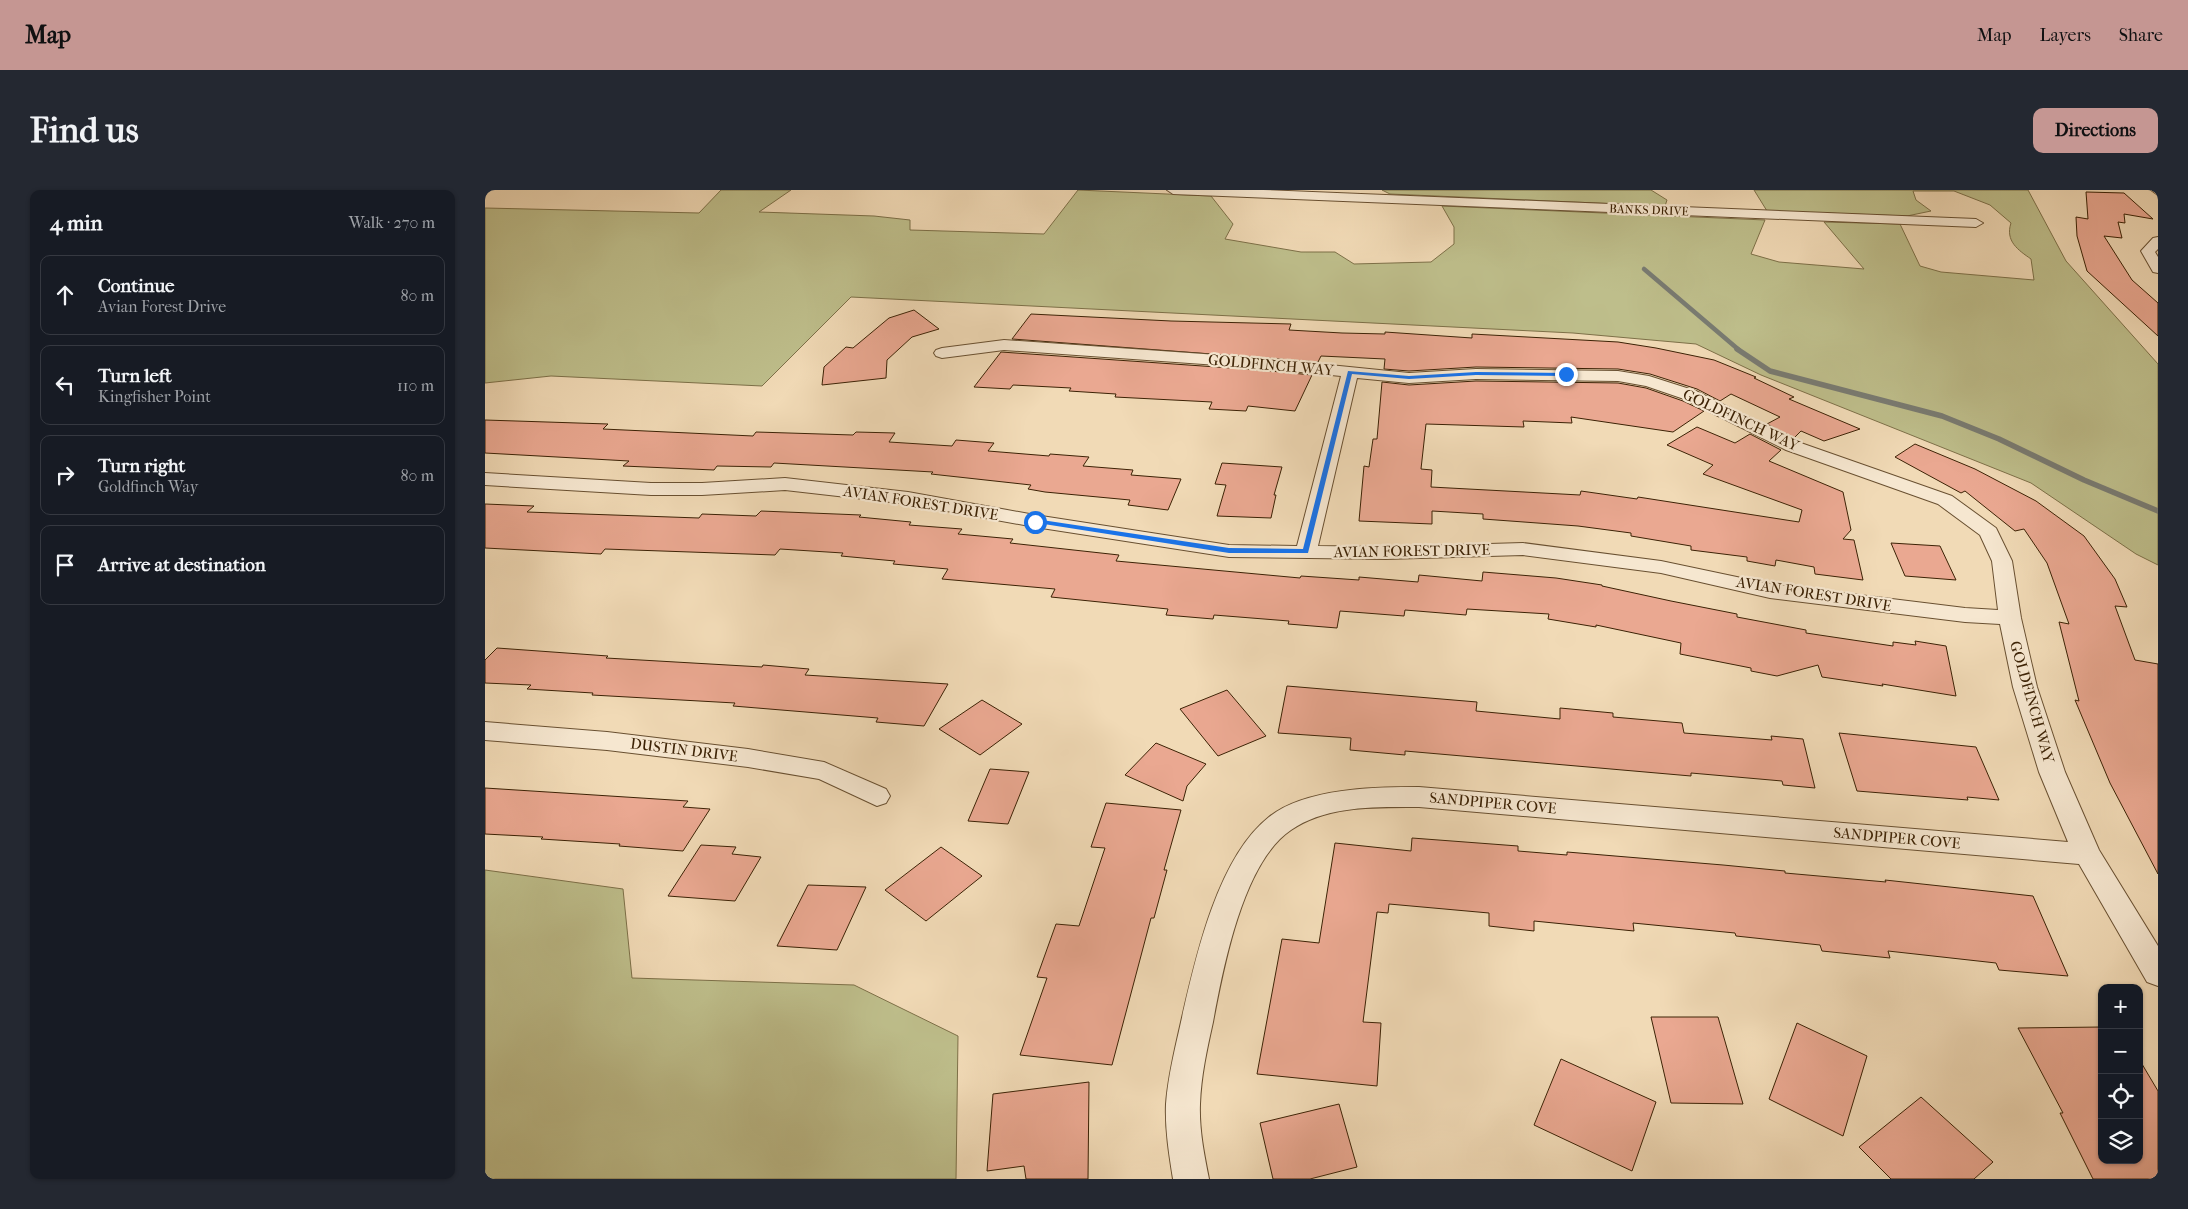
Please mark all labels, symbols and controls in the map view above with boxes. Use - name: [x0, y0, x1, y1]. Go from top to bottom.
- text: Map: [25, 21, 71, 49]
- text: Map: [1977, 25, 2011, 46]
- text: Layers: [2039, 25, 2091, 46]
- text: Share: [2119, 25, 2163, 46]
- button: Directions: [2033, 108, 2158, 153]
- text: Find us: [30, 110, 139, 151]
- street label: BANKS DRIVE: [1609, 202, 1689, 218]
- text: 4 min: [50, 211, 103, 235]
- text: Walk · 270 m: [349, 213, 435, 232]
- text: Continue: [98, 275, 174, 297]
- icon: ahead: [51, 281, 79, 309]
- text: 80 m: [400, 286, 434, 305]
- text: Avian Forest Drive: [98, 297, 226, 316]
- street label: GOLDFINCH WAY: [1207, 351, 1335, 380]
- route end: [1555, 363, 1578, 386]
- text: Turn left: [98, 365, 172, 387]
- icon: left: [51, 371, 79, 399]
- text: 110 m: [397, 376, 434, 395]
- street label: GOLDFINCH WAY: [1680, 385, 1803, 455]
- text: Kingfisher Point: [98, 387, 211, 406]
- text: Turn right: [98, 455, 185, 477]
- icon: right: [51, 461, 79, 489]
- text: 80 m: [400, 466, 434, 485]
- text: Goldfinch Way: [98, 477, 198, 496]
- street label: AVIAN FOREST DRIVE: [841, 482, 1000, 524]
- route start: [1024, 511, 1047, 534]
- street label: AVIAN FOREST DRIVE: [1333, 541, 1490, 561]
- icon: arrive: [51, 551, 79, 579]
- text: Arrive at destination: [98, 554, 266, 576]
- street label: AVIAN FOREST DRIVE: [1734, 573, 1893, 615]
- street label: GOLDFINCH WAY: [2006, 639, 2058, 766]
- street label: DUSTIN DRIVE: [629, 734, 739, 766]
- street label: SANDPIPER COVE: [1429, 788, 1557, 818]
- street label: SANDPIPER COVE: [1833, 823, 1961, 853]
- map controls: [2098, 984, 2143, 1164]
- button: +: [2098, 984, 2143, 1029]
- button: −: [2098, 1029, 2143, 1074]
- button: locate: [2098, 1074, 2143, 1119]
- button: layers: [2098, 1119, 2143, 1164]

